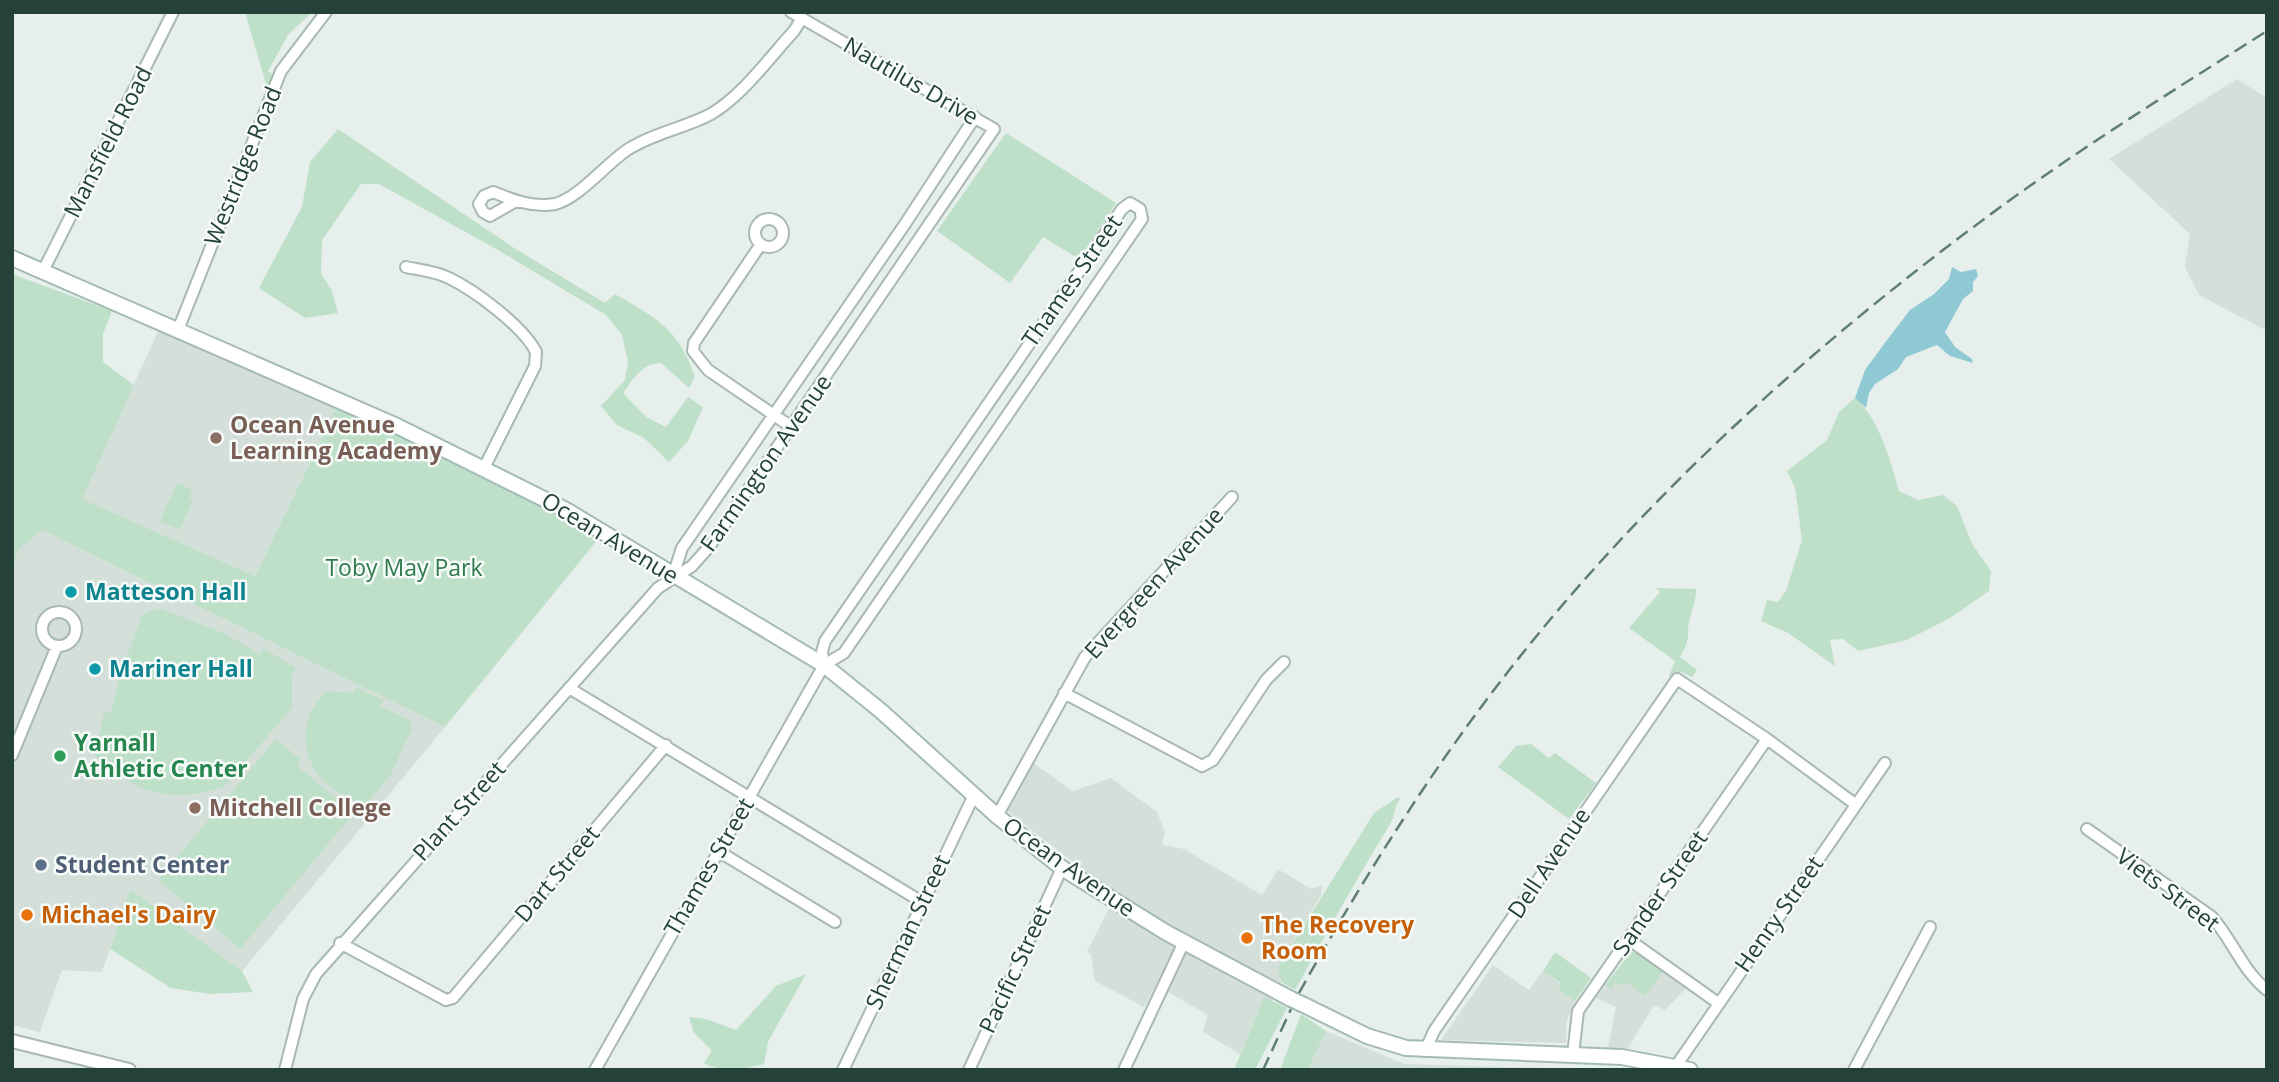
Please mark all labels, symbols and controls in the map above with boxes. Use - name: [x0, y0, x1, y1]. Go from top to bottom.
- street label: Nautilus Drive: [838, 28, 985, 132]
- street label: Mansfield Road: [55, 60, 159, 223]
- street label: Westridge Road: [196, 81, 289, 250]
- street label: Thames Street: [1014, 208, 1129, 353]
- street label: Farmington Avenue: [692, 367, 838, 558]
- place label: Ocean Avenue Learning Academy: [230, 408, 443, 466]
- marker: Ocean Avenue Learning Academy: [208, 430, 224, 446]
- street label: Ocean Avenue: [536, 484, 685, 591]
- street label: Evergreen Avenue: [1076, 499, 1230, 665]
- park label: Toby May Park: [325, 551, 483, 583]
- place label: Matteson Hall: [85, 575, 246, 607]
- marker: Matteson Hall: [63, 584, 79, 600]
- place label: Mariner Hall: [109, 652, 253, 684]
- marker: Mariner Hall: [87, 661, 103, 677]
- place label: Yarnall Athletic Center: [74, 726, 248, 784]
- marker: Yarnall Athletic Center: [52, 748, 68, 764]
- street label: Plant Street: [405, 753, 512, 867]
- place label: Mitchell College: [209, 791, 391, 823]
- street label: Thames Street: [656, 791, 761, 942]
- marker: Mitchell College: [187, 800, 203, 816]
- street label: Dell Avenue: [1499, 801, 1597, 924]
- street label: Ocean Avenue: [997, 809, 1142, 924]
- street label: Dart Street: [506, 818, 606, 929]
- street label: Sander Street: [1604, 823, 1714, 961]
- street label: Viets Street: [2110, 840, 2227, 939]
- place label: Student Center: [55, 848, 229, 880]
- street label: Sherman Street: [857, 849, 957, 1014]
- street label: Henry Street: [1726, 849, 1830, 978]
- marker: Student Center: [33, 857, 49, 873]
- place label: Michael's Dairy: [41, 898, 217, 930]
- street label: Pacific Street: [970, 899, 1058, 1038]
- marker: Michael's Dairy: [19, 907, 35, 923]
- place label: The Recovery Room: [1261, 908, 1415, 966]
- marker: The Recovery Room: [1239, 930, 1255, 946]

